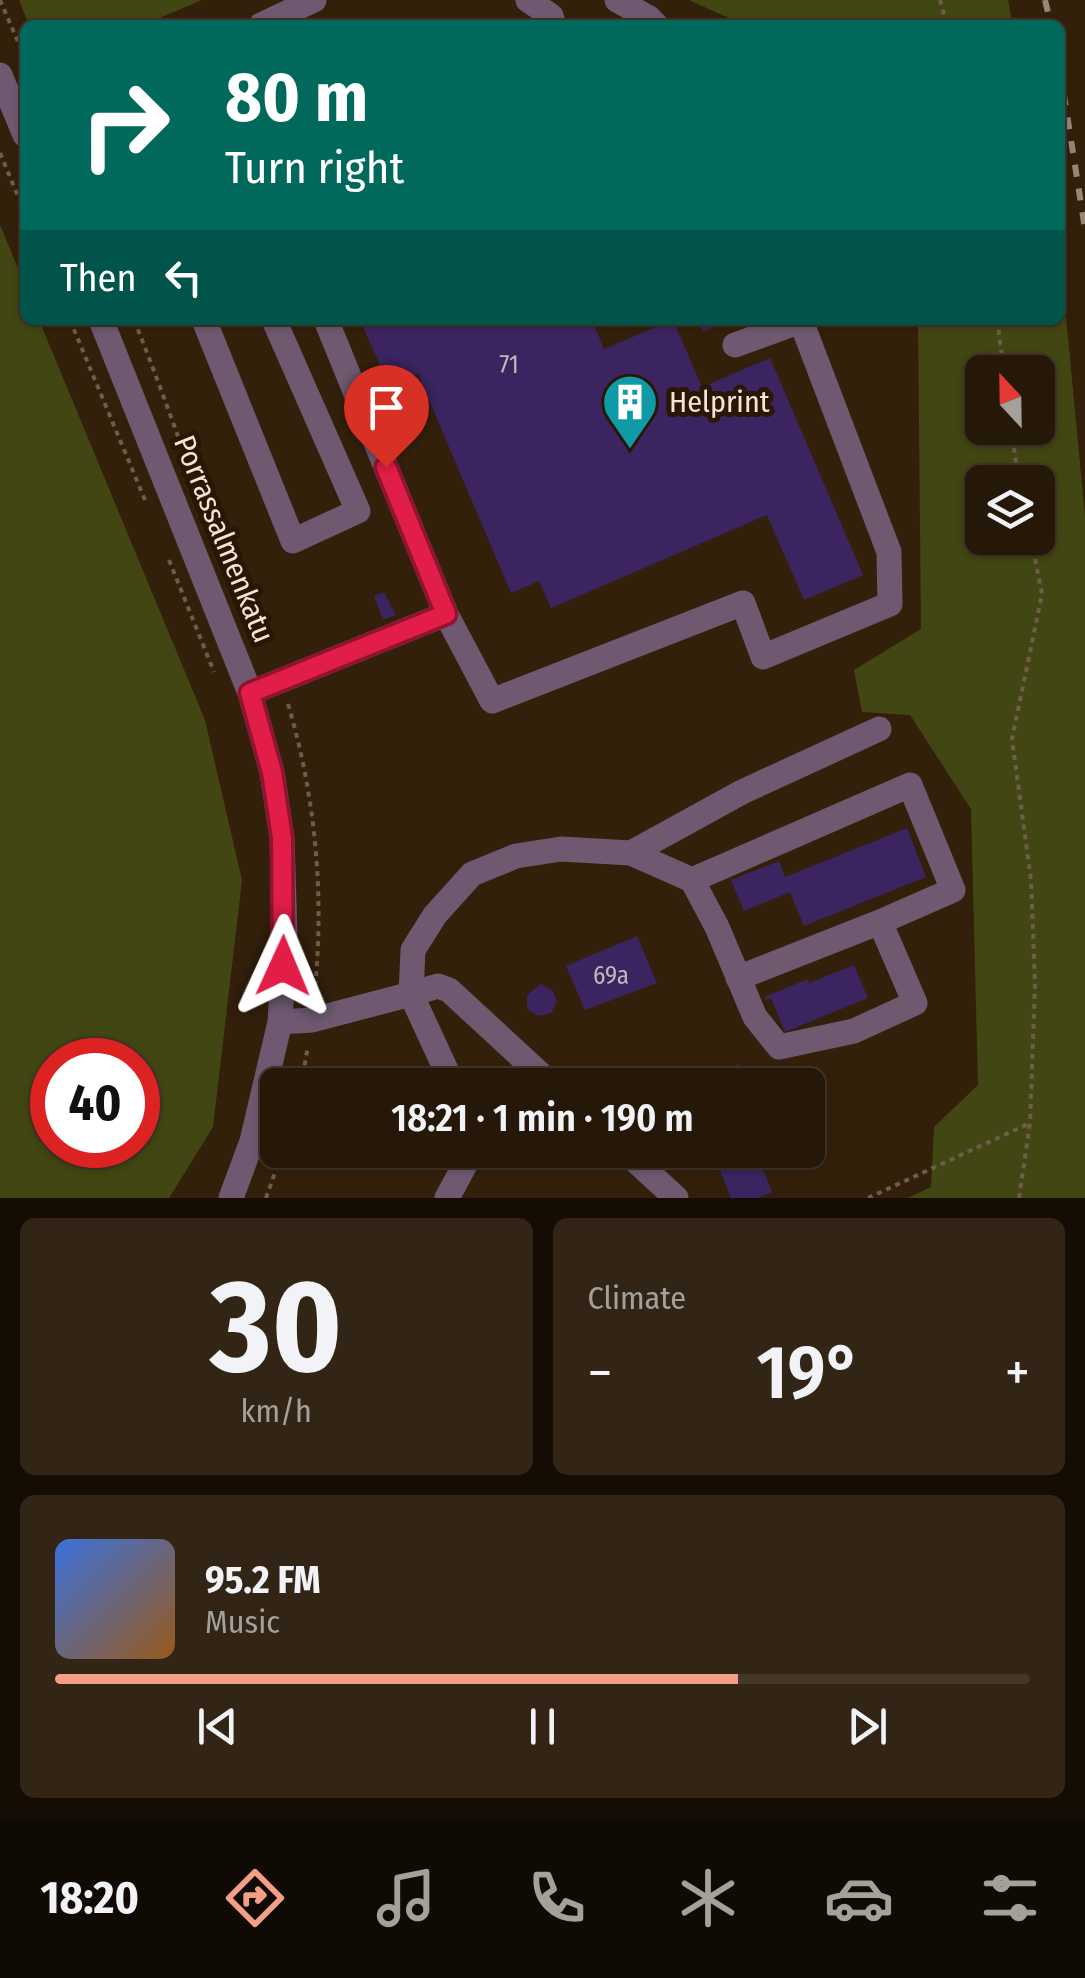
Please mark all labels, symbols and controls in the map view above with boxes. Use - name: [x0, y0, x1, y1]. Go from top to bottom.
- text: 80 m: [225, 56, 368, 140]
- icon: right: [60, 60, 190, 190]
- text: Turn right: [225, 141, 404, 195]
- icon: left: [156, 250, 211, 305]
- text: Then: [60, 255, 136, 301]
- house number: 71: [499, 350, 519, 380]
- north arrow: [965, 355, 1055, 445]
- map controls: [965, 355, 1055, 555]
- pin: [344, 365, 429, 468]
- building icon: Helprint: [600, 372, 660, 451]
- icon: arrive: [359, 380, 414, 435]
- place label: Helprint: [669, 384, 770, 420]
- street label: Porrassalmenkatu: [166, 430, 282, 648]
- button: layers: [965, 465, 1055, 555]
- position arrow: [231, 914, 335, 1018]
- house number: 69a: [593, 961, 629, 991]
- speed limit sign: 40: [30, 1038, 160, 1168]
- text: 18:21 · 1 min · 190 m: [391, 1095, 694, 1141]
- text: 30: [210, 1249, 342, 1405]
- text: Climate: [588, 1279, 686, 1317]
- text: 19°: [756, 1328, 861, 1418]
- text: −: [588, 1340, 612, 1406]
- text: +: [1005, 1340, 1030, 1406]
- text: km/h: [241, 1392, 312, 1430]
- text: 95.2 FM: [205, 1557, 321, 1603]
- text: Music: [205, 1603, 280, 1641]
- icon: previous: [190, 1699, 245, 1754]
- icon: pause: [515, 1699, 570, 1754]
- icon: next: [840, 1699, 895, 1754]
- icon: directions: [220, 1863, 290, 1933]
- icon: music: [371, 1863, 441, 1933]
- icon: phone: [522, 1863, 592, 1933]
- icon: climate: [673, 1863, 743, 1933]
- icon: car: [824, 1863, 894, 1933]
- icon: filters: [975, 1863, 1045, 1933]
- text: 18:20: [40, 1871, 139, 1925]

